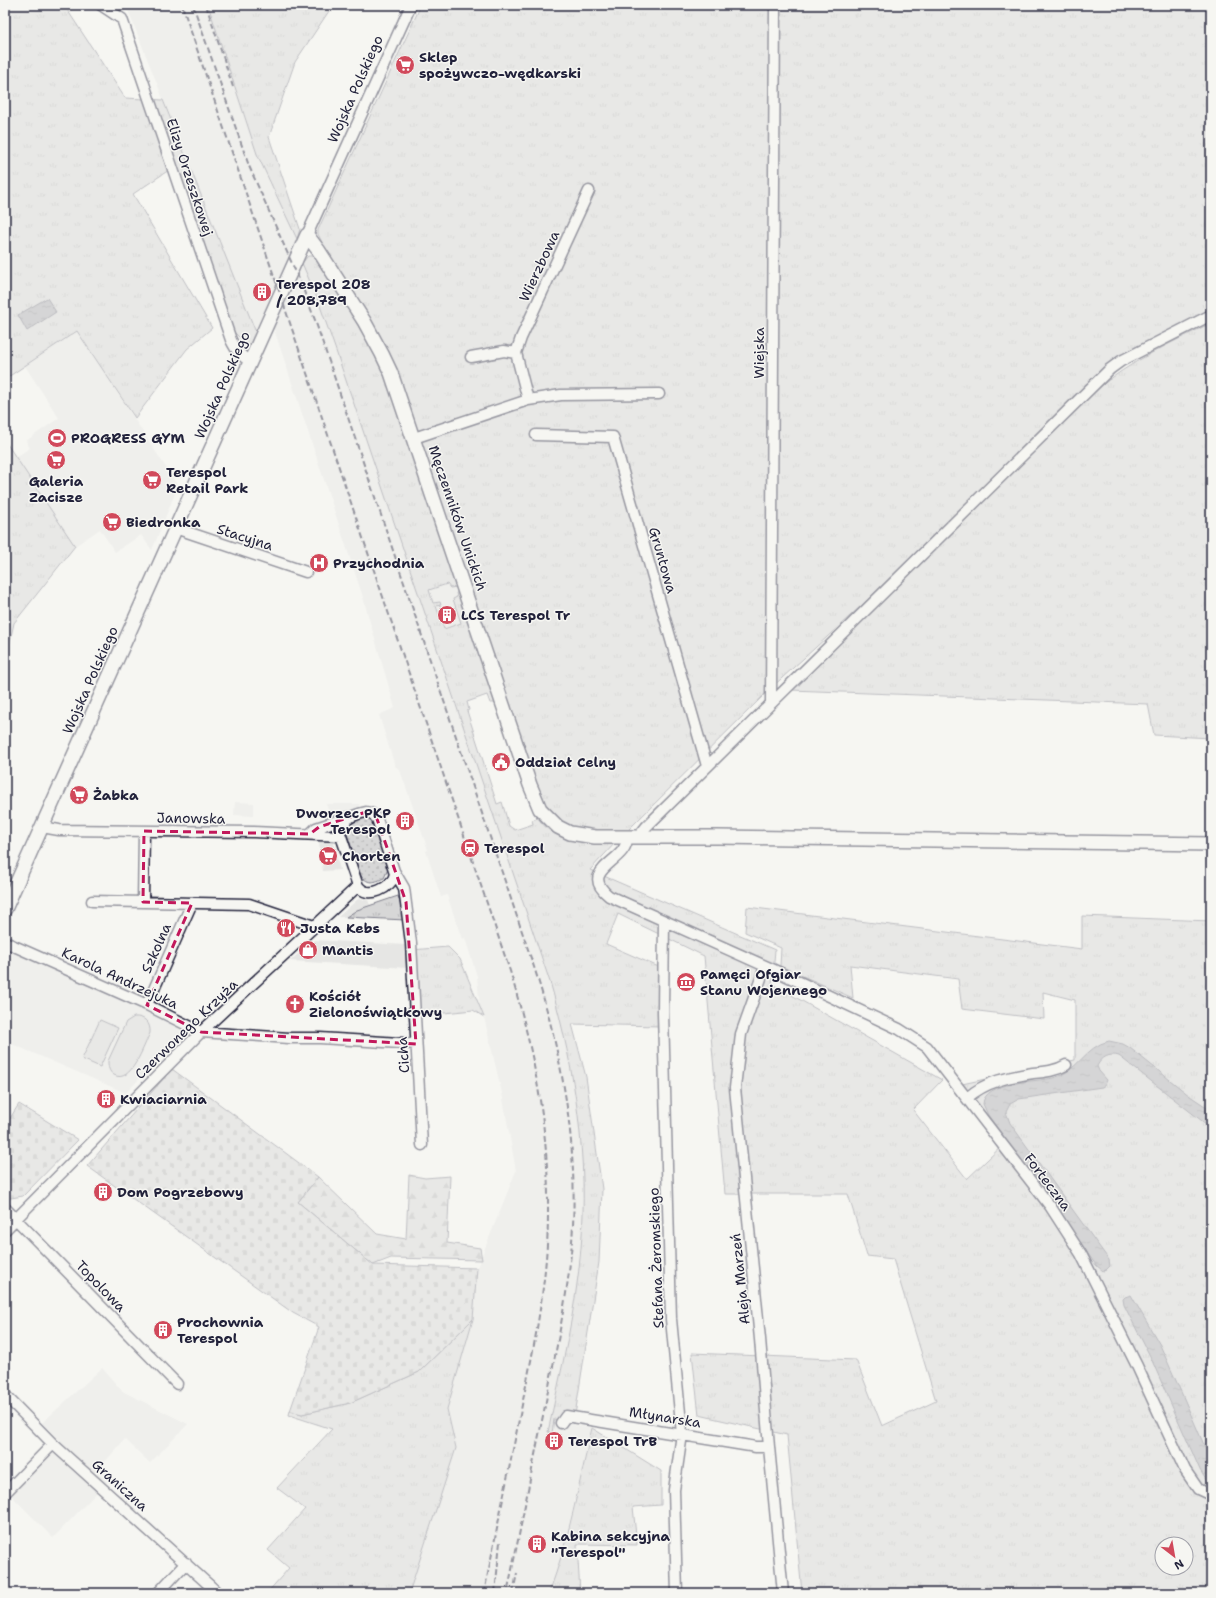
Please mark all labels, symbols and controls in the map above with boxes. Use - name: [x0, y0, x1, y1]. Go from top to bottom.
- street label: Wojska Polskiego: [323, 32, 387, 146]
- place label: Sklep spożywczo-wędkarski: [419, 48, 581, 82]
- supermarket icon: Sklep spożywczo-wędkarski: [394, 54, 416, 76]
- street label: Elizy Orzeszkowej: [162, 116, 218, 238]
- street label: Wierzbowa: [515, 227, 563, 304]
- place label: Terespol 208 / 208,789: [276, 275, 371, 309]
- building icon: Terespol 208 / 208,789: [251, 281, 273, 303]
- street label: Wiejska: [750, 327, 768, 379]
- street label: Wojska Polskiego: [190, 328, 254, 442]
- sports icon: PROGRESS GYM: [46, 427, 68, 449]
- place label: PROGRESS GYM: [71, 429, 185, 447]
- street label: Męczenników Unickich: [425, 443, 491, 593]
- supermarket icon: Galeria Zacisze: [45, 449, 67, 471]
- place label: Terespol Retail Park: [166, 463, 248, 497]
- supermarket icon: Terespol Retail Park: [141, 469, 163, 491]
- place label: Galeria Zacisze: [29, 472, 84, 506]
- supermarket icon: Biedronka: [101, 511, 123, 533]
- place label: Biedronka: [126, 513, 201, 531]
- street label: Stacyjna: [215, 519, 276, 555]
- street label: Gruntowa: [645, 525, 681, 595]
- hospital icon: Przychodnia: [308, 552, 330, 574]
- place label: Przychodnia: [333, 554, 425, 572]
- building icon: LCS Terespol Tr: [436, 604, 458, 626]
- place label: LCS Terespol Tr: [461, 606, 571, 624]
- street label: Wojska Polskiego: [58, 623, 122, 737]
- public building icon: Oddział Celny: [490, 751, 512, 773]
- place label: Oddział Celny: [515, 753, 616, 771]
- supermarket icon: Żabka: [68, 784, 90, 806]
- place label: Żabka: [93, 786, 139, 804]
- place label: Dworzec PKP Terespol: [296, 804, 391, 838]
- street label: Janowska: [156, 808, 226, 828]
- building icon: Dworzec PKP Terespol: [394, 810, 416, 832]
- station icon: Terespol: [459, 837, 481, 859]
- place label: Terespol: [484, 839, 545, 857]
- supermarket icon: Chorten: [317, 845, 339, 867]
- place label: Chorten: [342, 847, 401, 865]
- restaurant icon: Justa Kebs: [275, 917, 297, 939]
- place label: Justa Kebs: [300, 919, 380, 937]
- street label: Szkolna: [137, 920, 175, 976]
- shop icon: Mantis: [297, 939, 319, 961]
- place label: Mantis: [322, 941, 373, 959]
- street label: Karola Andrzejuka: [59, 943, 181, 1013]
- place label: Pamęci Ofgiar Stanu Wojennego: [700, 965, 827, 999]
- museum icon: Pamęci Ofgiar Stanu Wojennego: [675, 971, 697, 993]
- street label: Czerwonego Krzyża: [131, 975, 241, 1083]
- place label: Kościół Zielonoświątkowy: [309, 987, 442, 1021]
- church icon: Kościół Zielonoświątkowy: [284, 993, 306, 1015]
- street label: Cicha: [393, 1036, 413, 1074]
- building icon: Kwiaciarnia: [95, 1088, 117, 1110]
- place label: Kwiaciarnia: [120, 1090, 207, 1108]
- street label: Forteczna: [1021, 1150, 1076, 1215]
- building icon: Dom Pogrzebowy: [92, 1181, 114, 1203]
- place label: Dom Pogrzebowy: [117, 1183, 244, 1201]
- street label: Stefana Żeromskiego: [645, 1187, 667, 1329]
- street label: Aleja Marzeń: [726, 1232, 754, 1325]
- street label: Topolowa: [72, 1256, 130, 1316]
- place label: Prochownia Terespol: [177, 1313, 264, 1347]
- building icon: Prochownia Terespol: [152, 1319, 174, 1341]
- street label: Młynarska: [628, 1402, 703, 1432]
- building icon: Terespol TrB: [543, 1430, 565, 1452]
- place label: Terespol TrB: [568, 1432, 657, 1450]
- street label: Graniczna: [88, 1455, 152, 1515]
- place label: Kabina sekcyjna "Terespol": [551, 1527, 671, 1561]
- building icon: Kabina sekcyjna "Terespol": [526, 1533, 548, 1555]
- north arrow: [1154, 1536, 1194, 1576]
- text: N: [1171, 1555, 1186, 1573]

